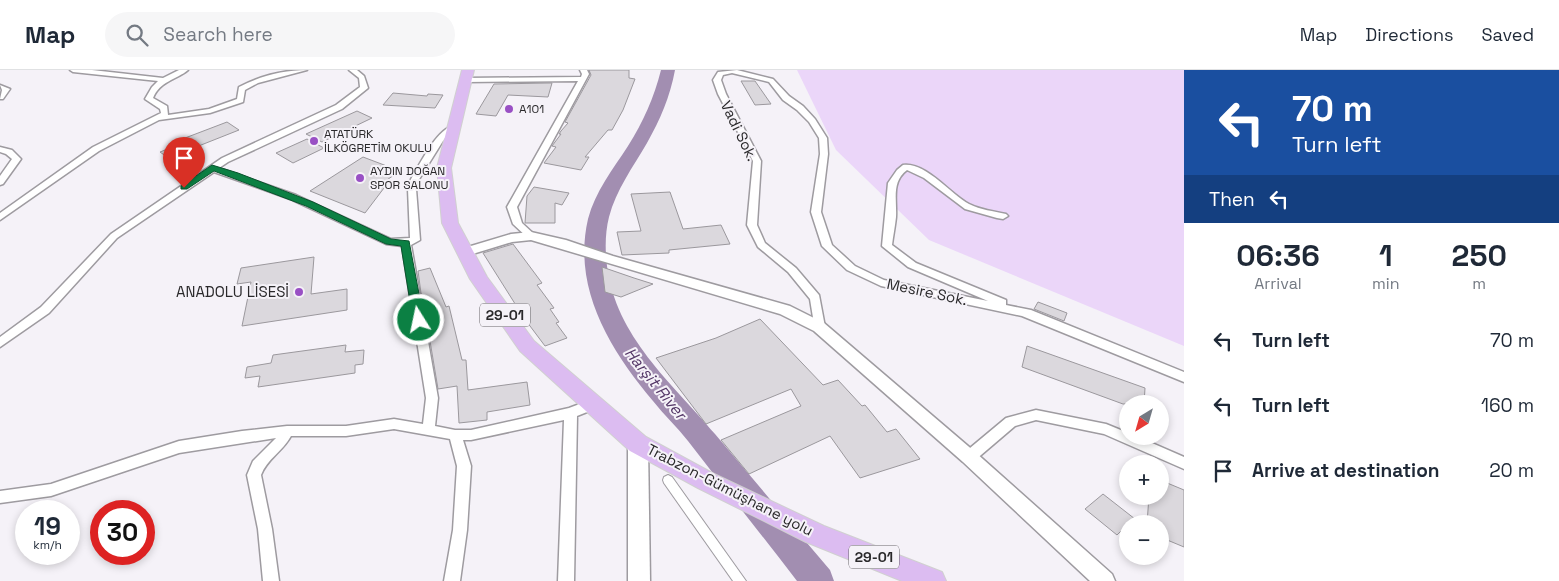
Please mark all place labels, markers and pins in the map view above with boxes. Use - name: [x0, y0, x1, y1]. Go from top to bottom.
- place label: A101: [519, 101, 544, 117]
- marker: A101: [503, 103, 515, 115]
- place label: ATATÜRK İLKÖGRETİM OKULU: [324, 126, 432, 156]
- marker: ATATÜRK İLKÖGRETİM OKULU: [308, 135, 320, 147]
- pin: [163, 137, 205, 188]
- place label: AYDIN DOĞAN SPOR SALONU: [370, 163, 448, 193]
- marker: AYDIN DOĞAN SPOR SALONU: [354, 172, 366, 184]
- place label: ANADOLU LİSESİ: [176, 282, 289, 301]
- marker: ANADOLU LİSESİ: [293, 286, 305, 298]

